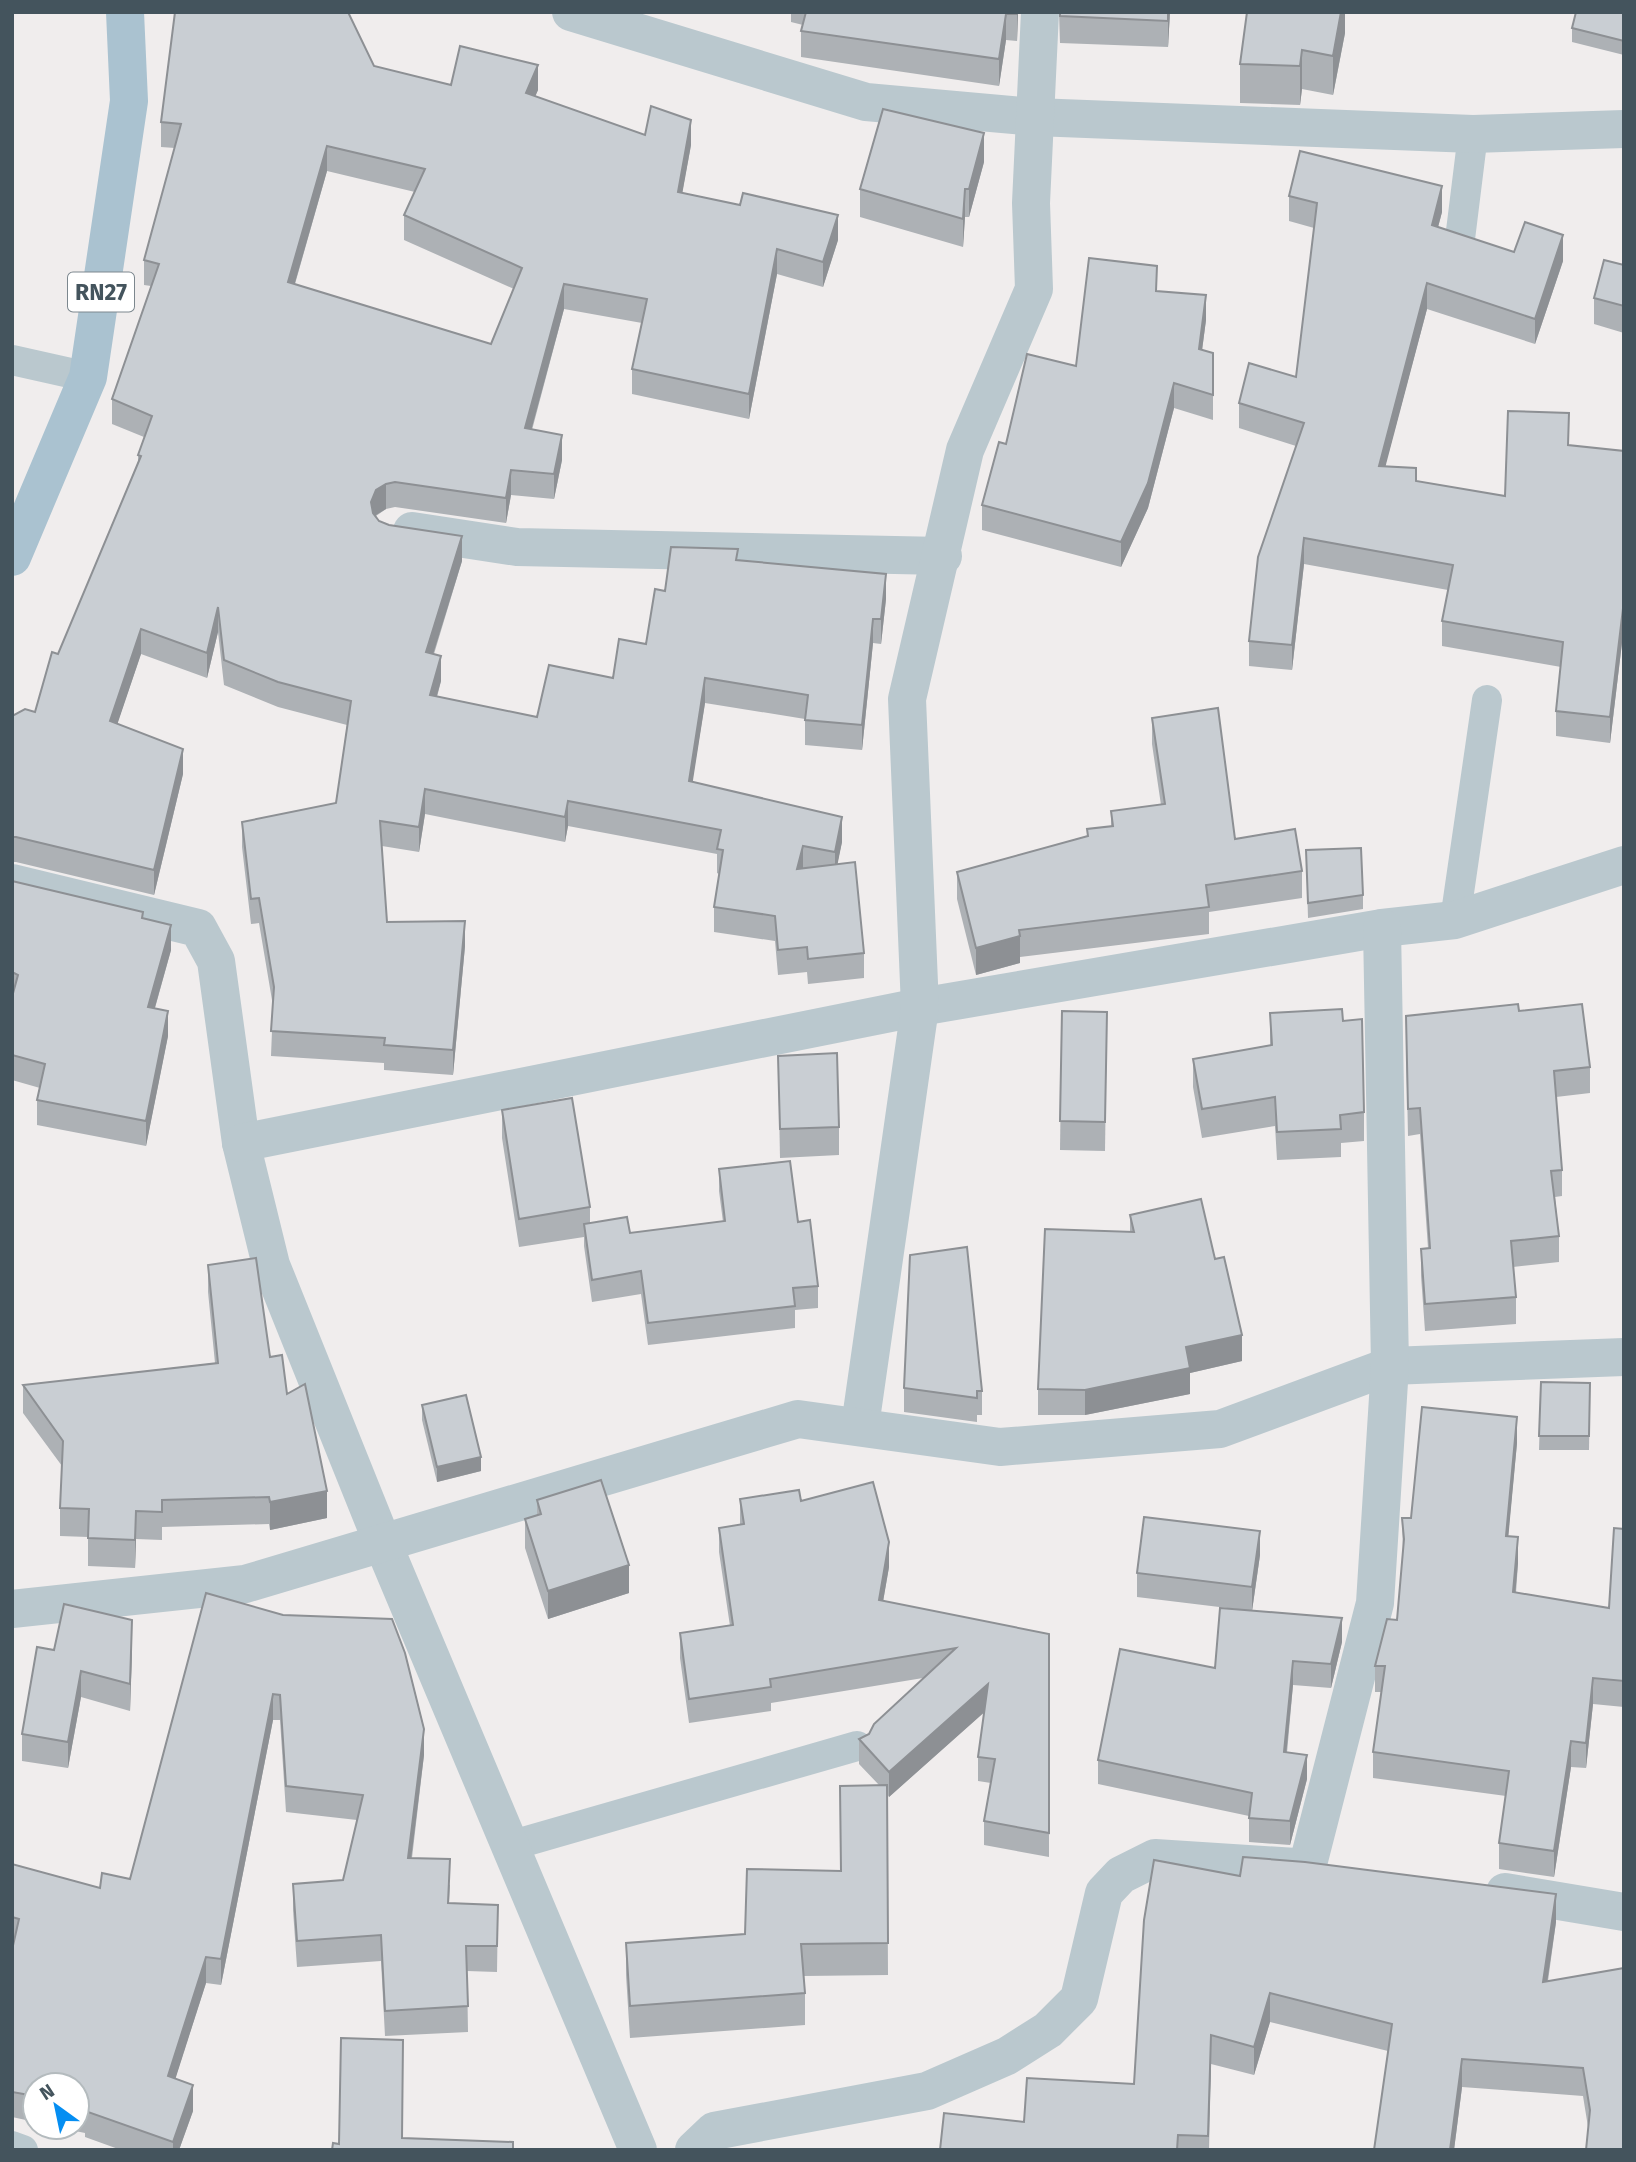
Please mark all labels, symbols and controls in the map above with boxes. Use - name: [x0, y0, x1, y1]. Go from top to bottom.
- road number: RN27: [68, 272, 134, 312]
- north arrow: [21, 2071, 91, 2141]
- text: N: [35, 2079, 59, 2105]

